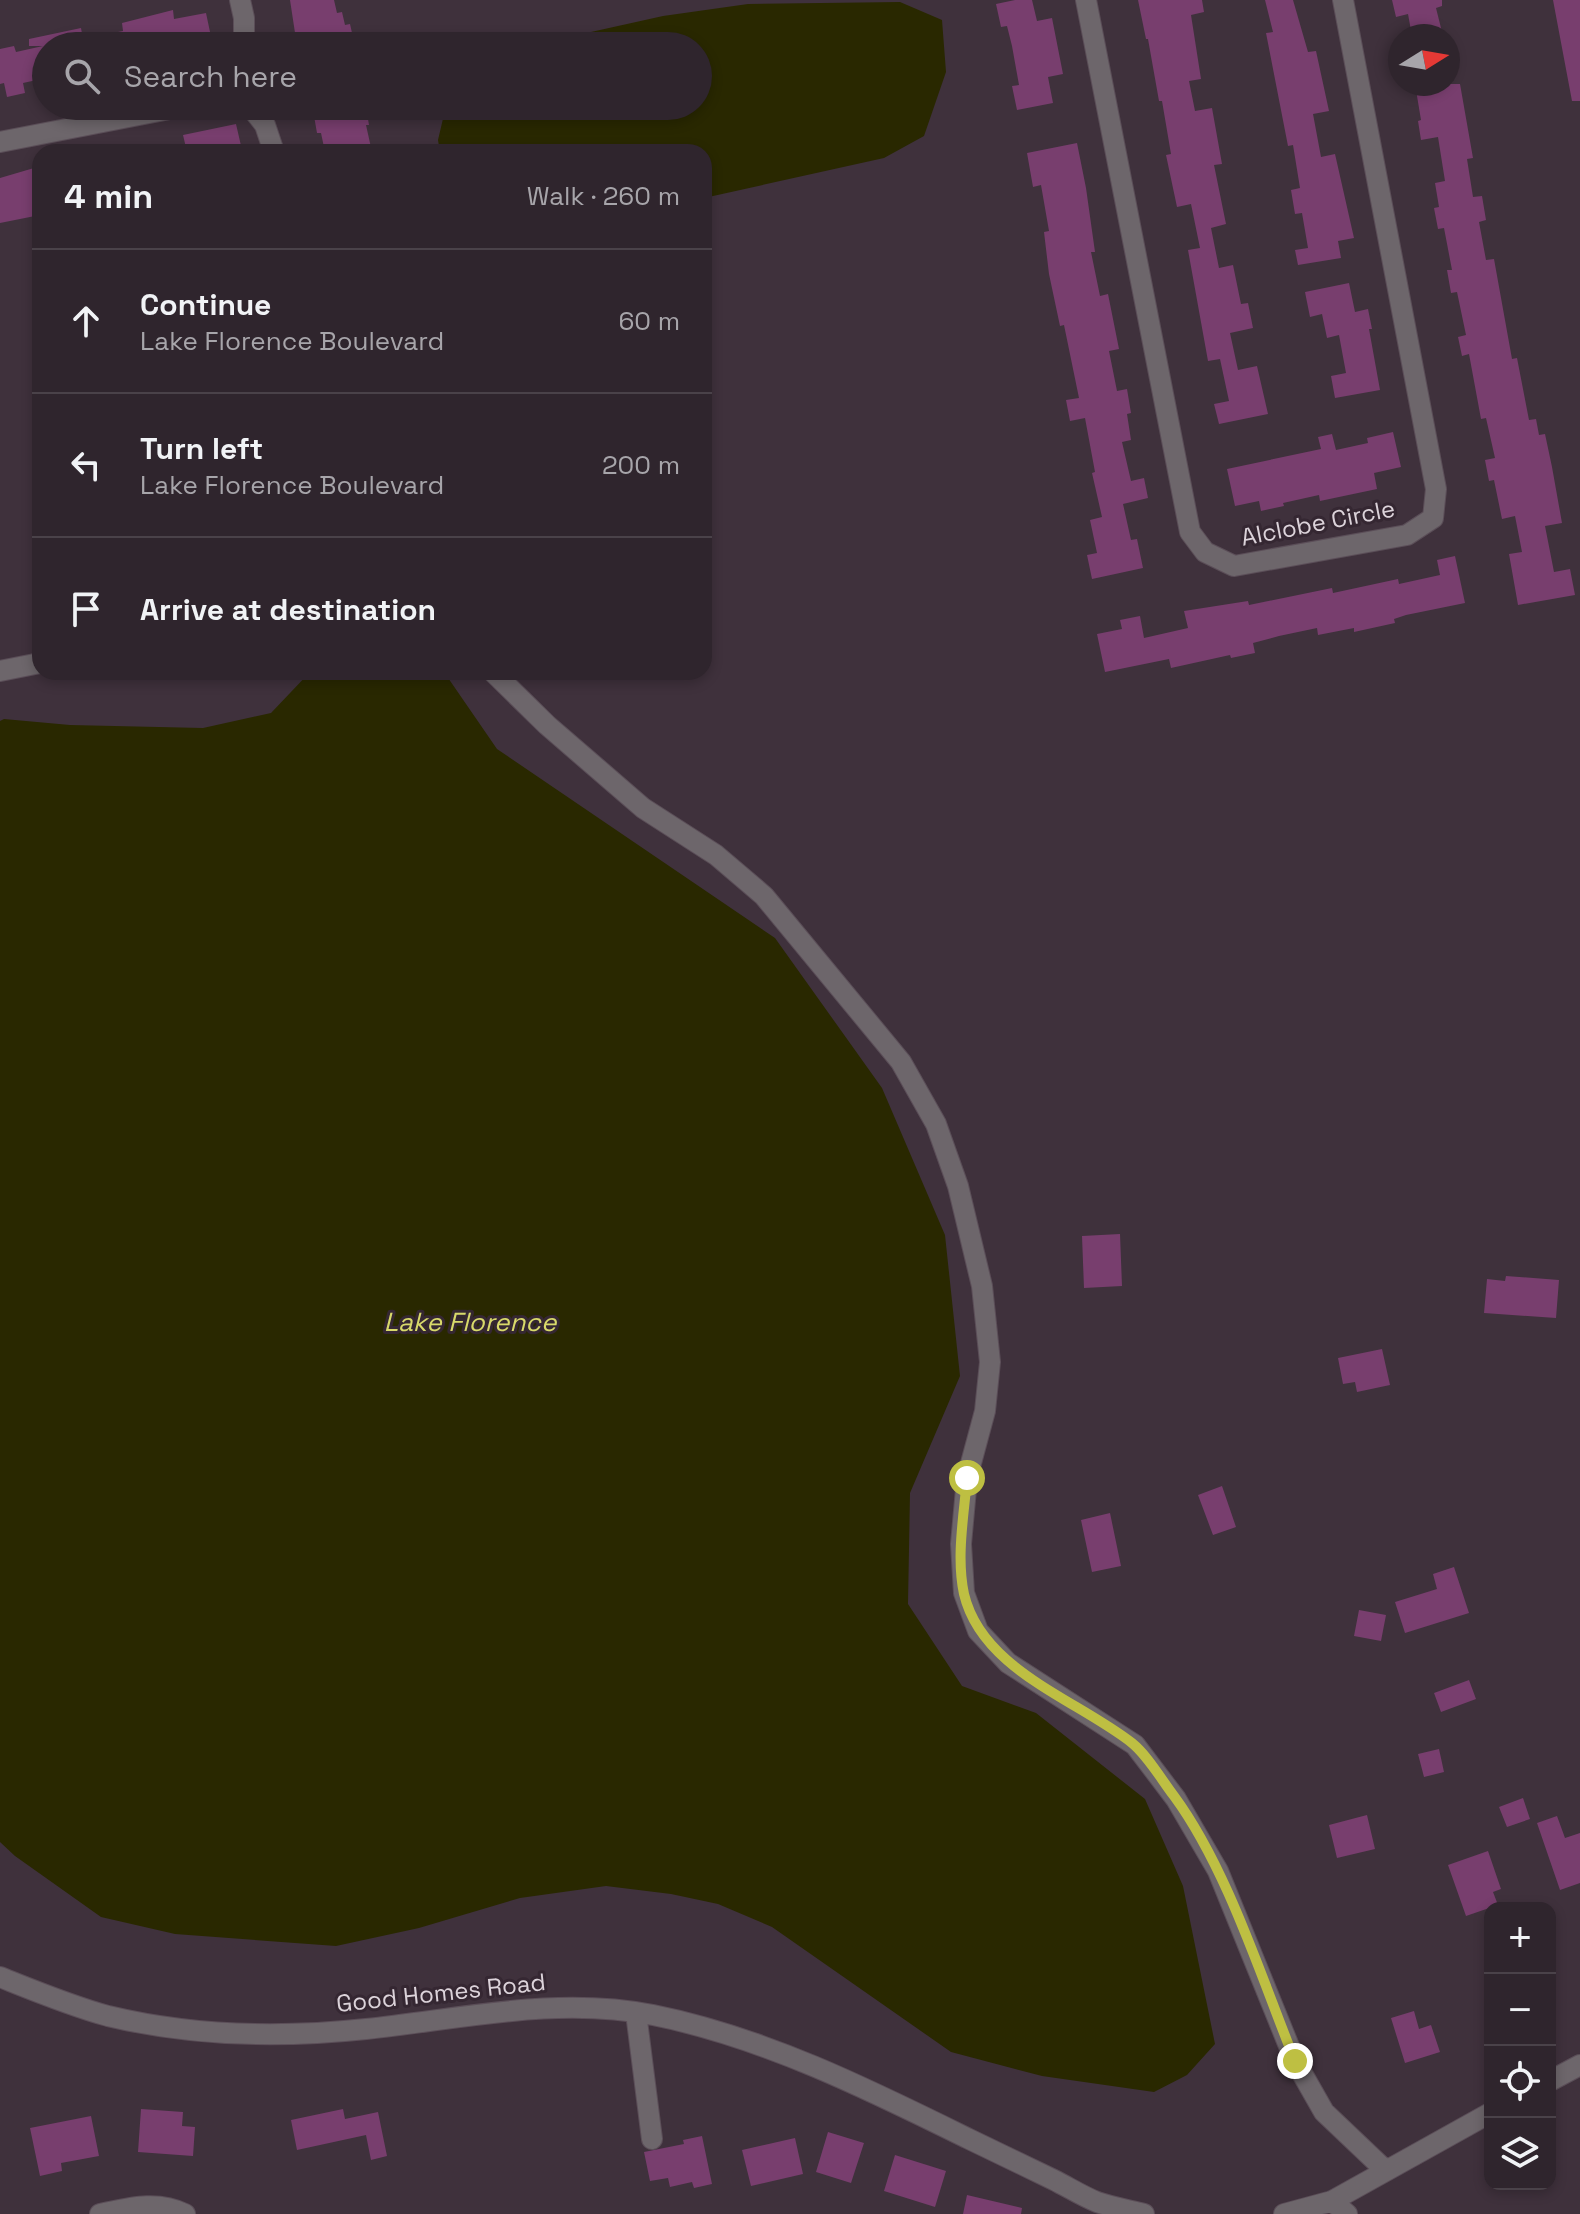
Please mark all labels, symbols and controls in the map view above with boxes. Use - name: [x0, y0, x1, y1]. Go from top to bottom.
- north arrow: [1388, 24, 1460, 96]
- search box: [32, 32, 712, 120]
- icon: search: [60, 54, 104, 98]
- text: Search here: [124, 57, 297, 96]
- text: 4 min: [64, 175, 153, 218]
- text: Walk · 260 m: [527, 179, 680, 213]
- text: Continue: [140, 285, 271, 324]
- icon: ahead: [64, 299, 108, 343]
- text: 60 m: [618, 304, 680, 338]
- text: Lake Florence Boulevard: [140, 324, 444, 358]
- text: Turn left: [140, 429, 263, 468]
- icon: left: [64, 443, 108, 487]
- text: 200 m: [602, 448, 680, 482]
- text: Lake Florence Boulevard: [140, 468, 444, 502]
- street label: Alclobe Circle: [1238, 492, 1398, 553]
- icon: arrive: [64, 587, 108, 631]
- text: Arrive at destination: [140, 590, 436, 629]
- water label: Lake Florence: [384, 1305, 558, 1339]
- route start: [949, 1460, 985, 1496]
- map controls: [1484, 1902, 1556, 2190]
- button: +: [1484, 1902, 1556, 1974]
- street label: Good Homes Road: [335, 1966, 547, 2019]
- button: −: [1484, 1974, 1556, 2046]
- route end: [1277, 2043, 1313, 2079]
- button: locate: [1484, 2046, 1556, 2118]
- button: layers: [1484, 2118, 1556, 2190]

